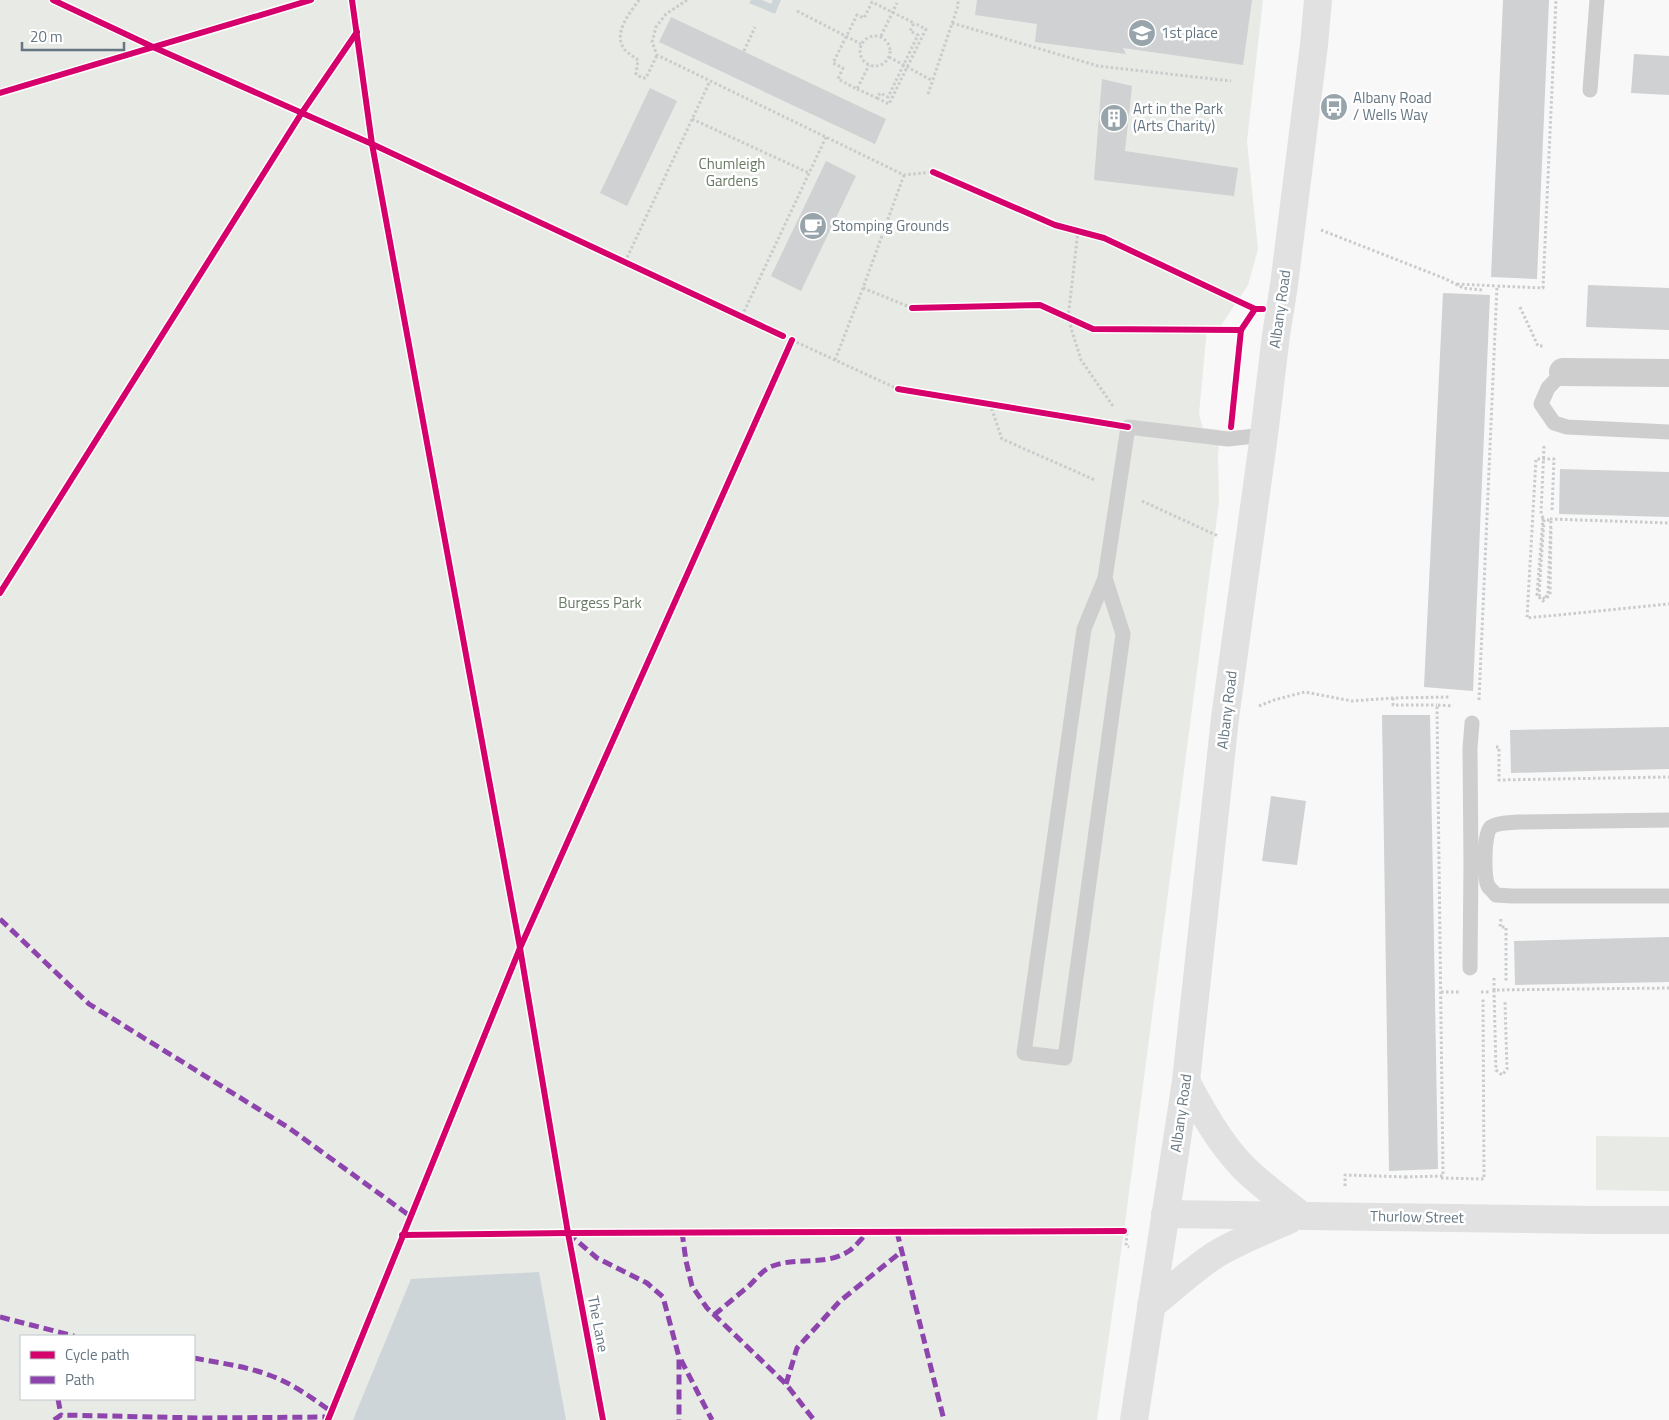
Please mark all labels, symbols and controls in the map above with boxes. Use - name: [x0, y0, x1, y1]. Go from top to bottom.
- school or university icon: 1st place: [1127, 18, 1157, 48]
- scale bar: [22, 20, 125, 52]
- place label: 1st place: [1161, 21, 1218, 44]
- text: 20 m: [30, 25, 63, 48]
- place label: Albany Road / Wells Way: [1353, 86, 1432, 126]
- bus stop icon: Albany Road / Wells Way: [1319, 92, 1349, 122]
- place label: Art in the Park (Arts Charity): [1133, 97, 1223, 137]
- building icon: Art in the Park (Arts Charity): [1099, 103, 1129, 133]
- park label: Chumleigh Gardens: [699, 152, 765, 192]
- cafe icon: Stomping Grounds: [798, 211, 828, 241]
- place label: Stomping Grounds: [832, 214, 949, 237]
- street label: Albany Road: [1263, 268, 1296, 350]
- park label: Burgess Park: [558, 591, 642, 614]
- street label: Albany Road: [1210, 669, 1243, 750]
- street label: Albany Road: [1164, 1072, 1197, 1154]
- street label: Thurlow Street: [1370, 1204, 1465, 1229]
- street label: The Lane: [582, 1294, 615, 1354]
- legend: [20, 1335, 195, 1400]
- text: Cycle path: [65, 1343, 130, 1366]
- text: Path: [65, 1368, 95, 1391]

